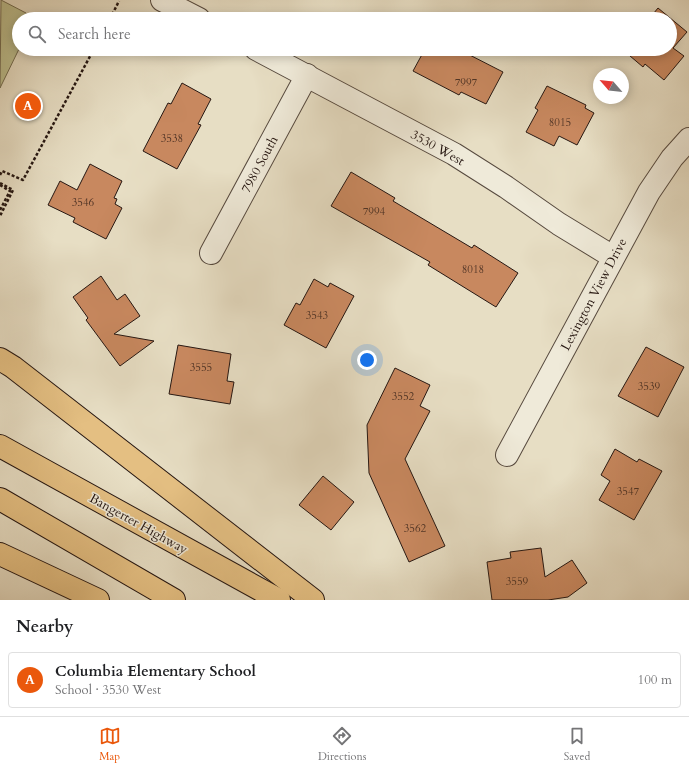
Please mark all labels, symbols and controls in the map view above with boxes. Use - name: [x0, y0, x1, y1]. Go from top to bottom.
- search box: [12, 12, 677, 56]
- icon: search: [26, 23, 48, 45]
- text: Search here: [58, 24, 131, 44]
- north arrow: [593, 68, 629, 104]
- house number: 7997: [455, 75, 478, 90]
- pin: A: [15, 91, 41, 121]
- house number: 8015: [549, 115, 571, 130]
- street label: 3530 West: [407, 126, 468, 170]
- house number: 3538: [161, 131, 183, 146]
- street label: 7980 South: [237, 133, 282, 196]
- house number: 3546: [72, 195, 95, 210]
- house number: 7994: [363, 204, 386, 219]
- street label: Lexington View Drive: [557, 235, 631, 354]
- house number: 8018: [462, 262, 484, 277]
- house number: 3543: [306, 308, 329, 323]
- your location: [357, 350, 377, 370]
- house number: 3555: [190, 360, 212, 375]
- house number: 3539: [638, 379, 661, 394]
- house number: 3552: [392, 389, 415, 404]
- house number: 3547: [617, 484, 640, 499]
- street label: Bangerter Highway: [86, 489, 191, 558]
- house number: 3562: [404, 521, 427, 536]
- house number: 3559: [506, 574, 529, 589]
- text: Nearby: [16, 615, 73, 638]
- text: Columbia Elementary School: [55, 661, 256, 681]
- text: A: [25, 671, 35, 689]
- text: 100 m: [638, 671, 672, 689]
- text: School · 3530 West: [55, 681, 161, 699]
- tab: Map: [99, 725, 121, 764]
- tab: Directions: [318, 725, 366, 764]
- tab: Saved: [564, 725, 590, 764]

